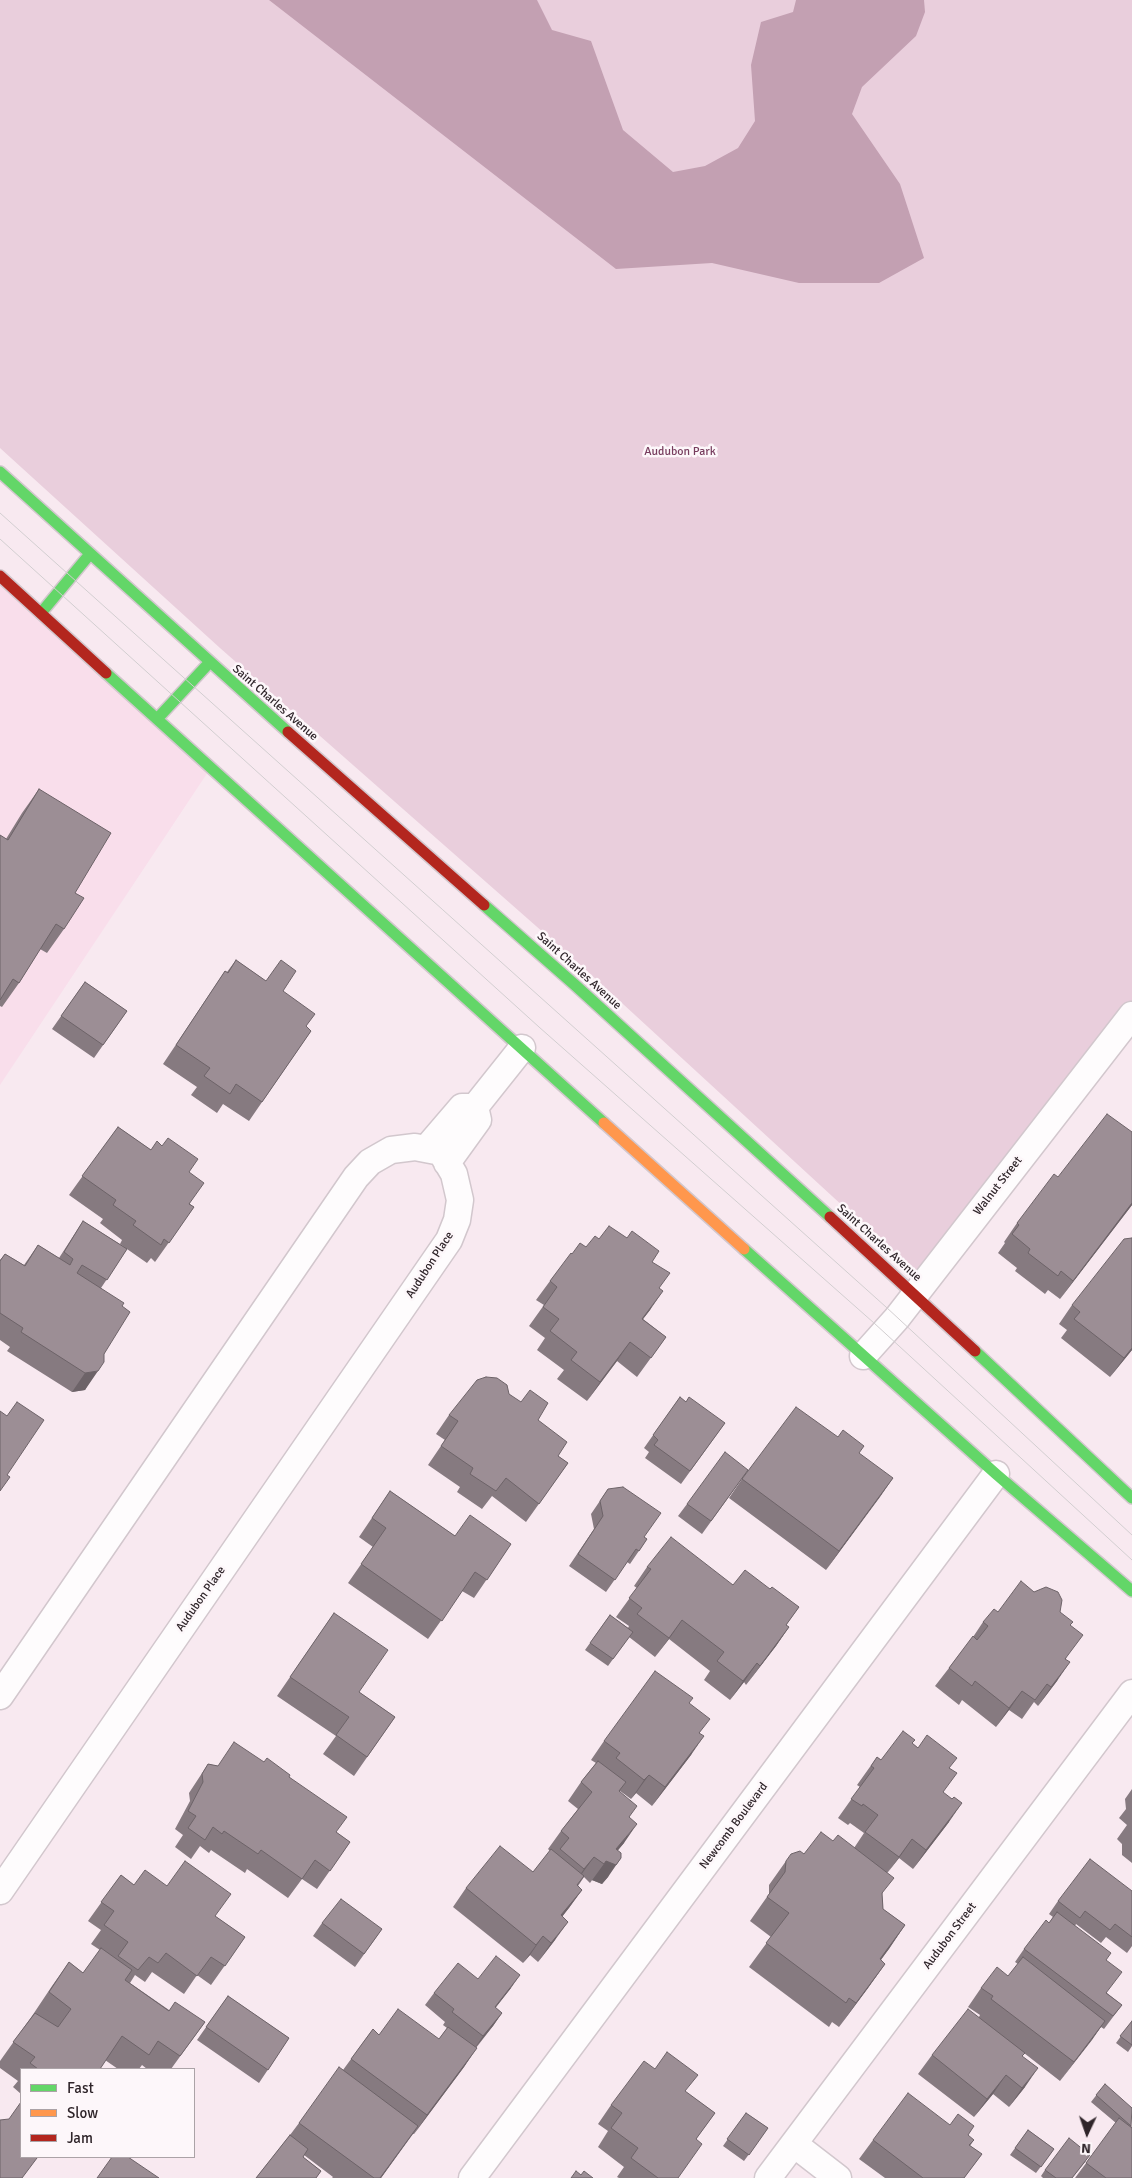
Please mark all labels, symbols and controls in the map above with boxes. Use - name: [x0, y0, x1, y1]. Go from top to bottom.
- park label: Audubon Park: [644, 445, 716, 459]
- street label: Saint Charles Avenue: [229, 662, 321, 744]
- street label: Saint Charles Avenue: [534, 929, 624, 1013]
- street label: Walnut Street: [971, 1154, 1025, 1218]
- street label: Saint Charles Avenue: [834, 1201, 924, 1285]
- street label: Audubon Place: [403, 1229, 457, 1301]
- street label: Audubon Place: [173, 1564, 229, 1634]
- street label: Newcomb Boulevard: [697, 1780, 771, 1872]
- street label: Audubon Street: [920, 1900, 980, 1972]
- legend: [20, 2068, 195, 2158]
- text: Fast: [67, 2079, 94, 2097]
- text: Slow: [67, 2104, 98, 2122]
- north arrow: [1062, 2108, 1112, 2158]
- text: Jam: [67, 2129, 93, 2147]
- text: N: [1081, 2140, 1092, 2157]

